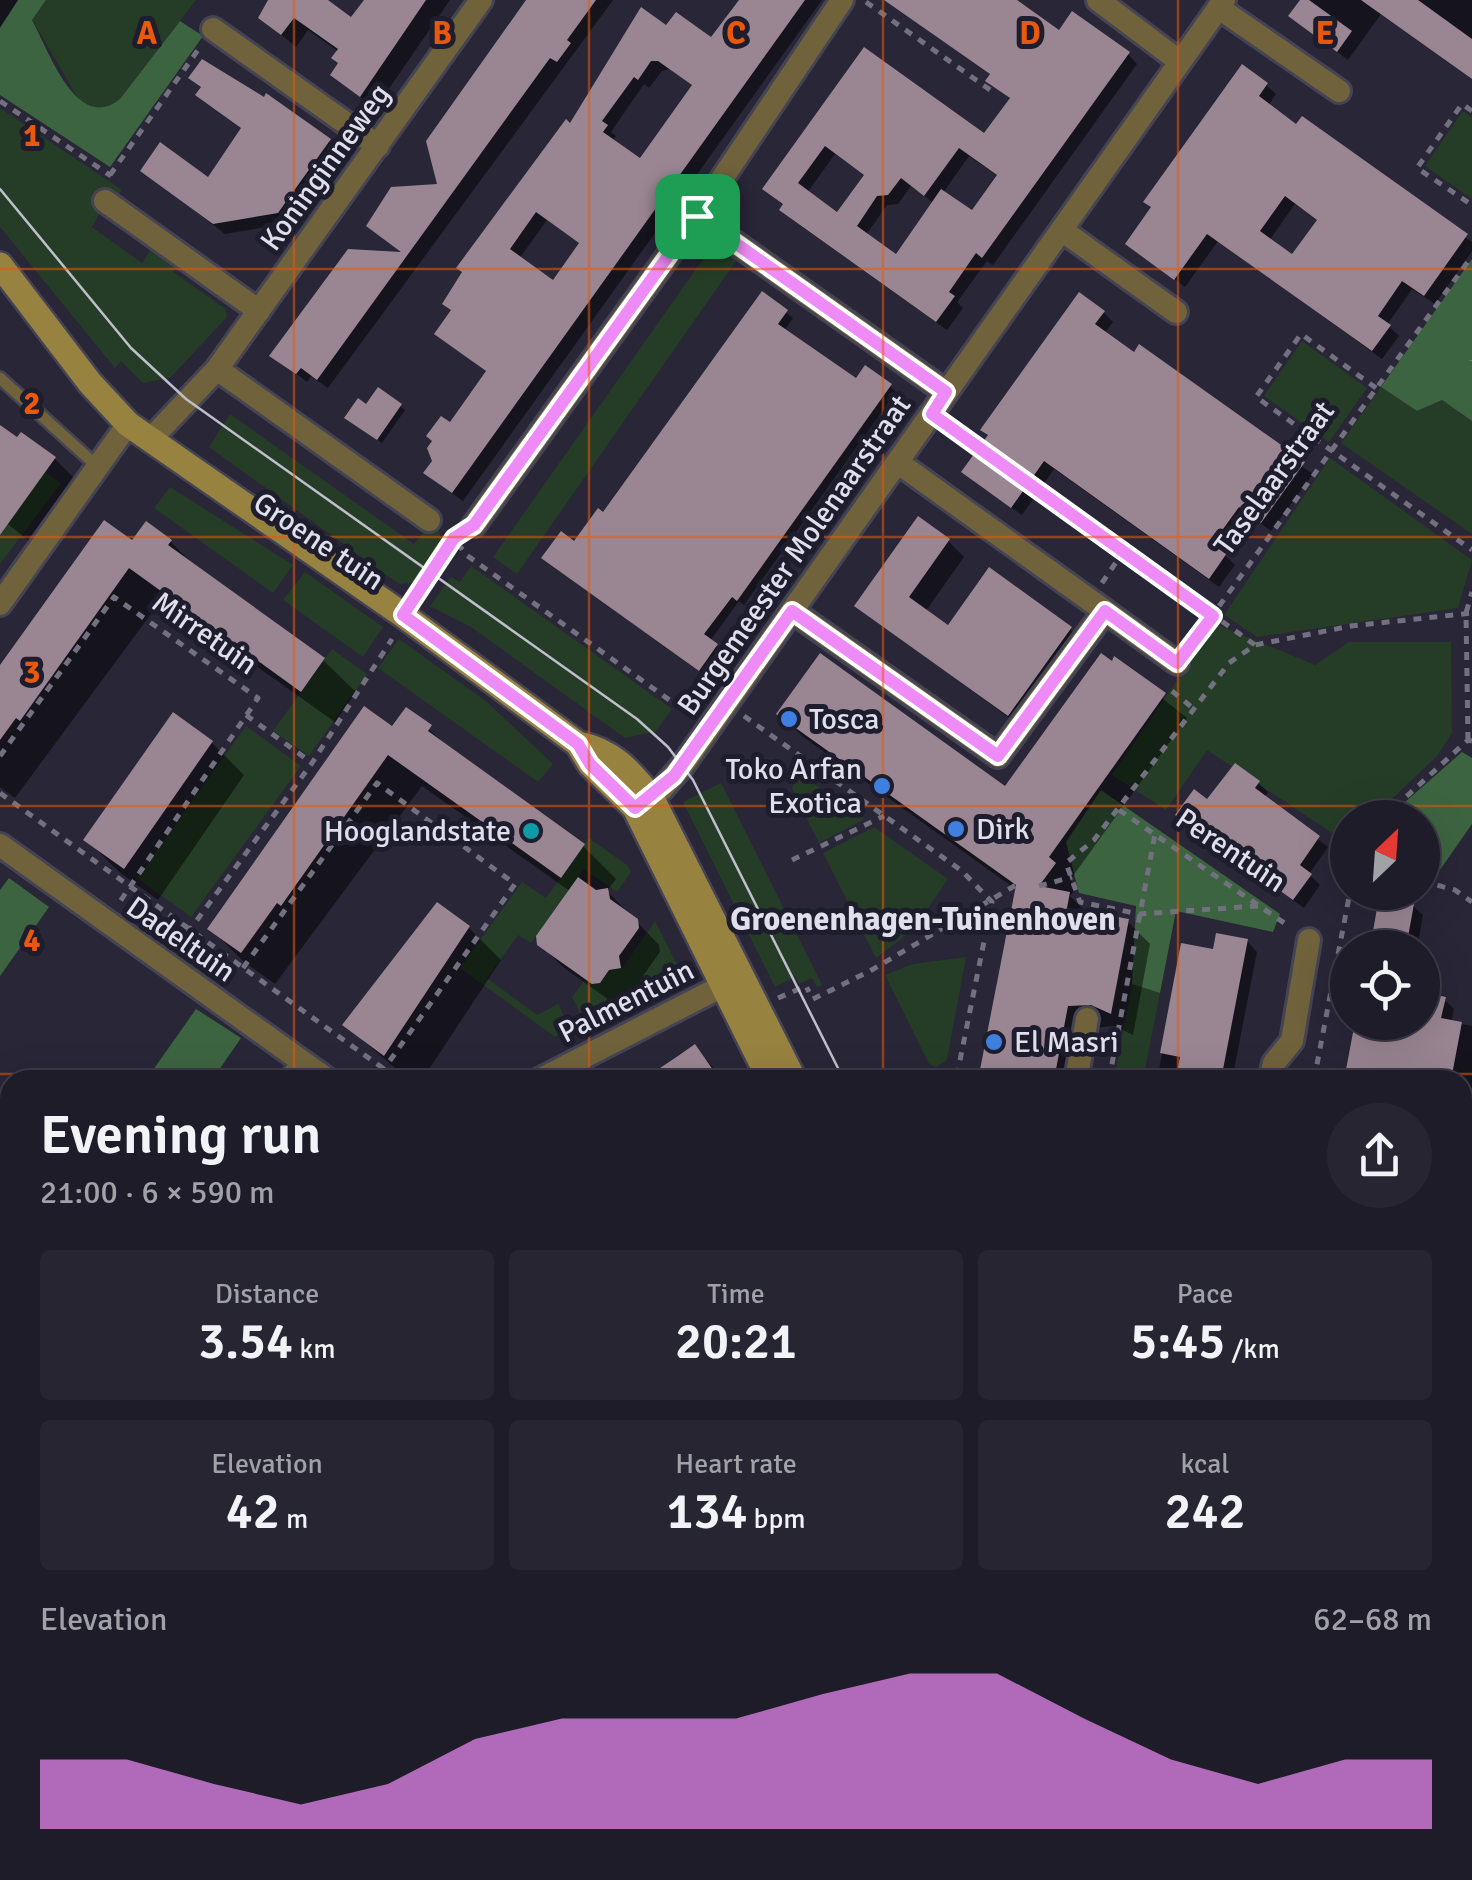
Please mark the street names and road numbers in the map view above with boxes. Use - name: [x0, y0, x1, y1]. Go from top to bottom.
- street label: Koninginneweg: [252, 77, 398, 258]
- street label: Burgemeester Molenaarstraat: [670, 388, 919, 722]
- street label: Taselaarstraat: [1206, 394, 1343, 562]
- street label: Groene tuin: [246, 484, 391, 599]
- street label: Mirretuin: [145, 584, 265, 683]
- street label: Perentuin: [1169, 800, 1293, 901]
- street label: Dadeltuin: [119, 888, 242, 990]
- street label: Palmentuin: [552, 952, 700, 1051]

